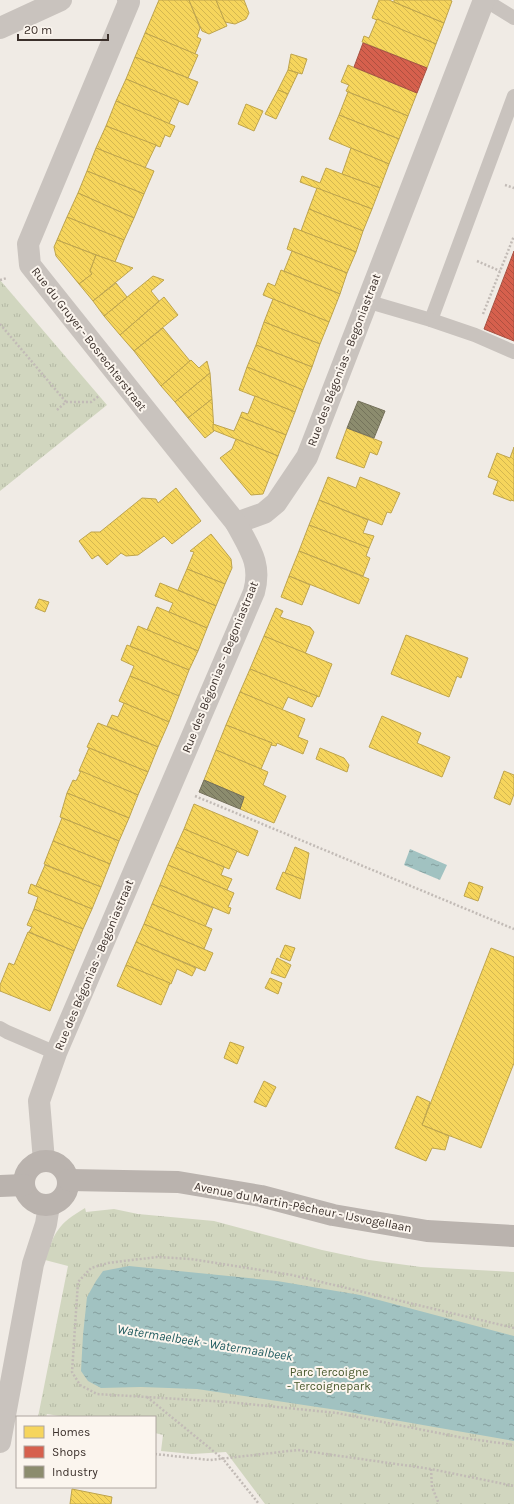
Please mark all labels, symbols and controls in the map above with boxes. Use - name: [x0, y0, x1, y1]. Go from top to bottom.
- scale bar: [18, 16, 108, 42]
- text: 20 m: [24, 23, 52, 37]
- street label: Rue du Gruyer - Bosrechterstraat: [29, 264, 150, 414]
- street label: Rue des Bégonias - Begoniastraat: [305, 271, 384, 448]
- street label: Rue des Bégonias - Begoniastraat: [179, 579, 261, 755]
- street label: Rue des Bégonias - Begoniastraat: [52, 877, 137, 1052]
- street label: Avenue du Martin-Pêcheur - IJsvogellaan: [193, 1179, 413, 1235]
- water label: Watermaelbeek - Watermaalbeek: [116, 1321, 294, 1364]
- park label: Parc Tercoigne - Tercoignepark: [287, 1365, 371, 1393]
- legend: [16, 1416, 156, 1488]
- text: Homes: [52, 1425, 90, 1439]
- text: Shops: [52, 1445, 86, 1459]
- text: Industry: [52, 1465, 98, 1479]

